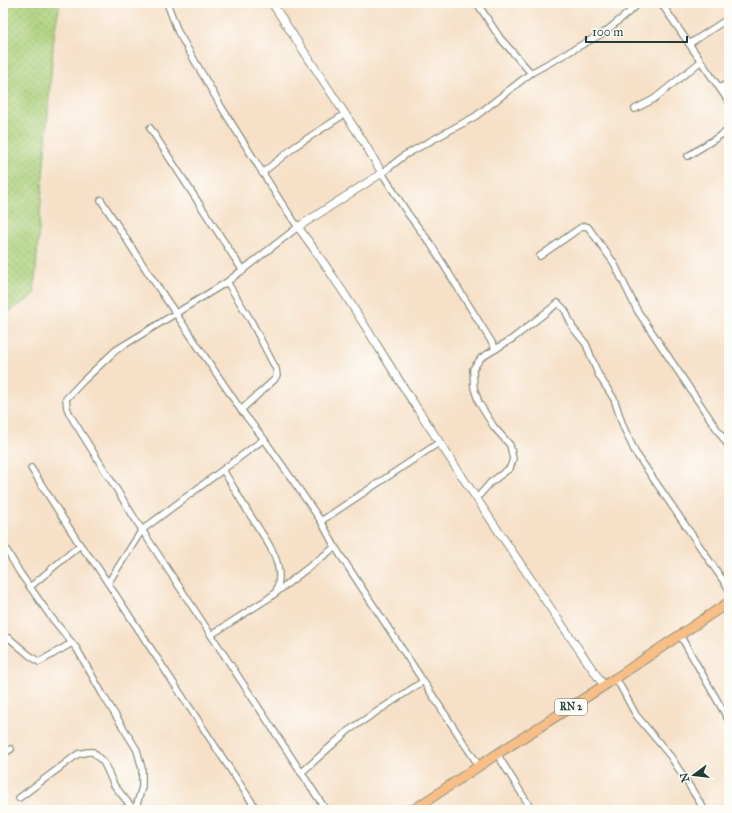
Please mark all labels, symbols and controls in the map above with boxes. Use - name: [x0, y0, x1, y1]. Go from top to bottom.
- scale bar: [586, 18, 687, 44]
- text: 100 m: [592, 25, 623, 39]
- road number: RN 2: [555, 699, 587, 715]
- north arrow: [674, 755, 714, 795]
- text: N: [677, 771, 692, 784]

